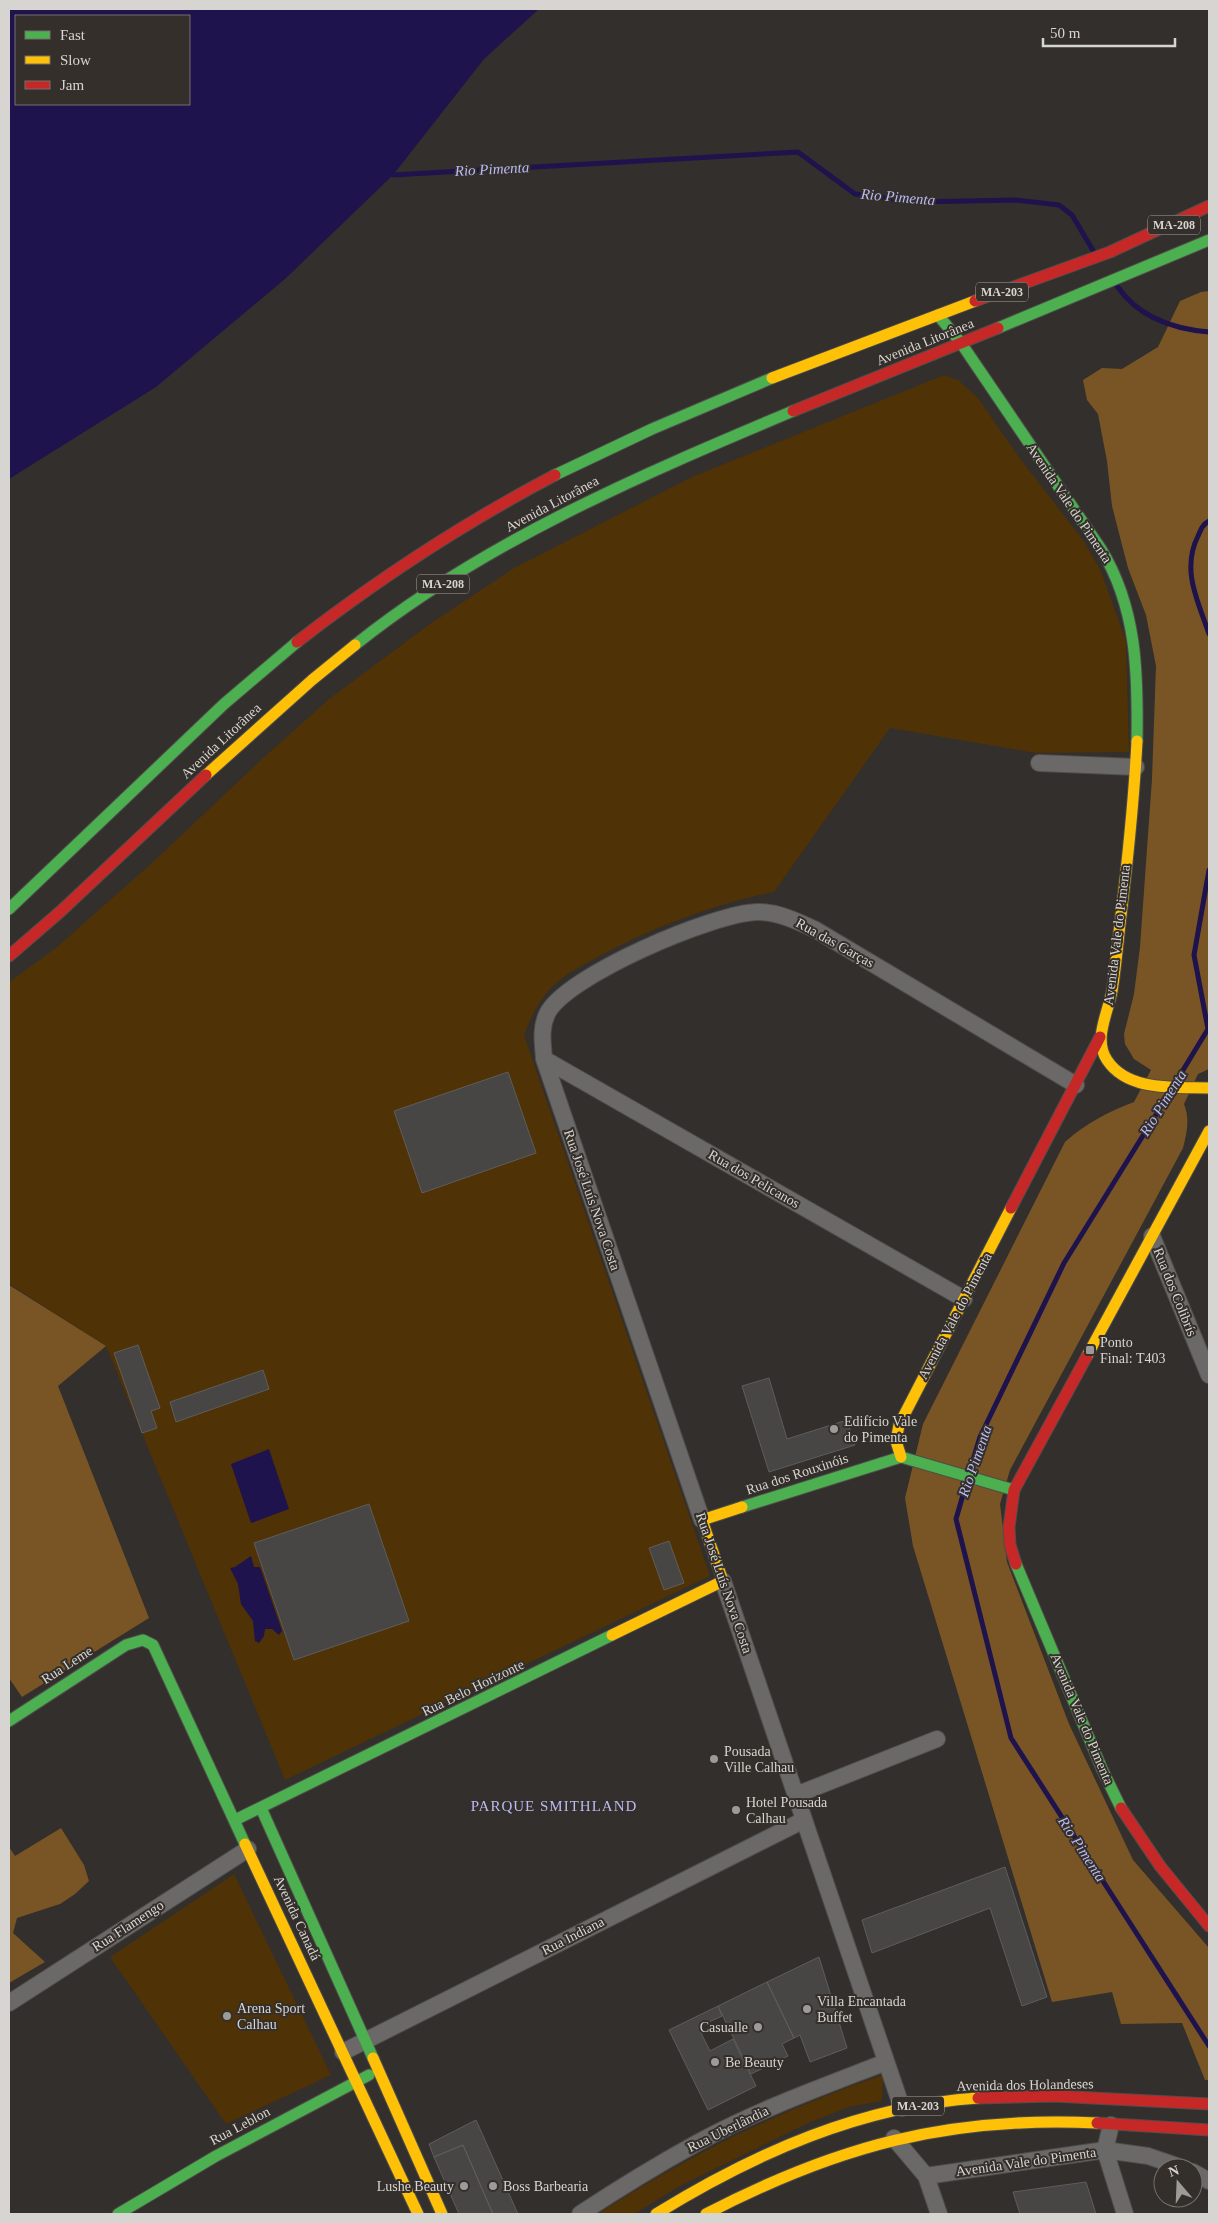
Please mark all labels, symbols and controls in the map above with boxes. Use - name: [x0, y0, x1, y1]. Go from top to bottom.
- legend: [15, 15, 190, 105]
- scale bar: [1043, 15, 1176, 47]
- text: 50 m: [1050, 25, 1081, 41]
- text: Fast: [60, 27, 86, 43]
- text: Slow: [60, 52, 91, 68]
- text: Jam: [60, 77, 84, 93]
- water label: Rio Pimenta: [453, 159, 530, 179]
- water label: Rio Pimenta: [859, 186, 936, 208]
- road number: MA-208: [1148, 216, 1200, 234]
- road number: MA-203: [976, 282, 1028, 302]
- street label: Avenida Litorânea: [874, 315, 977, 368]
- street label: Avenida Vale do Pimenta: [1023, 440, 1115, 566]
- street label: Avenida Litorânea: [503, 473, 602, 535]
- road number: MA-208: [417, 574, 469, 594]
- street label: Avenida Litorânea: [178, 700, 265, 782]
- street label: Avenida Vale do Pimenta: [1101, 863, 1133, 1006]
- street label: Rua das Garças: [793, 915, 877, 971]
- water label: Rio Pimenta: [1136, 1067, 1190, 1140]
- street label: Rua José Luís Nova Costa: [561, 1128, 623, 1273]
- street label: Rua dos Pelicanos: [706, 1147, 802, 1211]
- street label: Rua dos Colibrís: [1150, 1246, 1200, 1338]
- street label: Avenida Vale do Pimenta: [915, 1249, 995, 1382]
- place label: Ponto Final: T403: [1100, 1335, 1165, 1366]
- marker: Ponto Final: T403: [1084, 1344, 1096, 1356]
- place label: Edifício Vale do Pimenta: [844, 1414, 917, 1445]
- marker: Edifício Vale do Pimenta: [828, 1423, 840, 1435]
- water label: Rio Pimenta: [955, 1423, 995, 1500]
- street label: Rua dos Rouxinóis: [744, 1450, 850, 1498]
- street label: Rua José Luís Nova Costa: [693, 1511, 755, 1656]
- street label: Rua Leme: [39, 1643, 95, 1687]
- street label: Avenida Vale do Pimenta: [1047, 1651, 1117, 1788]
- street label: Rua Belo Horizonte: [419, 1657, 527, 1719]
- place label: Pousada Ville Calhau: [724, 1744, 794, 1775]
- marker: Pousada Ville Calhau: [708, 1753, 720, 1765]
- place label: Hotel Pousada Calhau: [746, 1795, 828, 1826]
- district label: PARQUE SMITHLAND: [471, 1798, 637, 1814]
- marker: Hotel Pousada Calhau: [730, 1804, 742, 1816]
- water label: Rio Pimenta: [1054, 1813, 1109, 1885]
- street label: Avenida Canadá: [271, 1873, 324, 1964]
- street label: Rua Flamengo: [90, 1897, 166, 1955]
- street label: Rua Indiana: [539, 1914, 607, 1958]
- place label: Villa Encantada Buffet: [817, 1994, 907, 2025]
- place label: Arena Sport Calhau: [237, 2001, 305, 2032]
- marker: Villa Encantada Buffet: [801, 2003, 813, 2015]
- marker: Arena Sport Calhau: [221, 2010, 233, 2022]
- place label: Casualle: [700, 2020, 748, 2035]
- marker: Casualle: [752, 2021, 764, 2033]
- place label: Be Beauty: [725, 2055, 784, 2070]
- marker: Be Beauty: [709, 2056, 721, 2068]
- street label: Avenida dos Holandeses: [956, 2076, 1094, 2094]
- road number: MA-203: [892, 2096, 944, 2116]
- street label: Rua Uberlândia: [685, 2103, 772, 2155]
- street label: Rua Leblon: [207, 2104, 273, 2148]
- street label: Avenida Vale do Pimenta: [955, 2145, 1098, 2179]
- north arrow: [1153, 2158, 1203, 2208]
- text: N: [1167, 2162, 1181, 2180]
- place label: Lushe Beauty: [377, 2179, 454, 2194]
- place label: Boss Barbearia: [503, 2179, 589, 2194]
- marker: Lushe Beauty: [458, 2180, 470, 2192]
- marker: Boss Barbearia: [487, 2180, 499, 2192]

